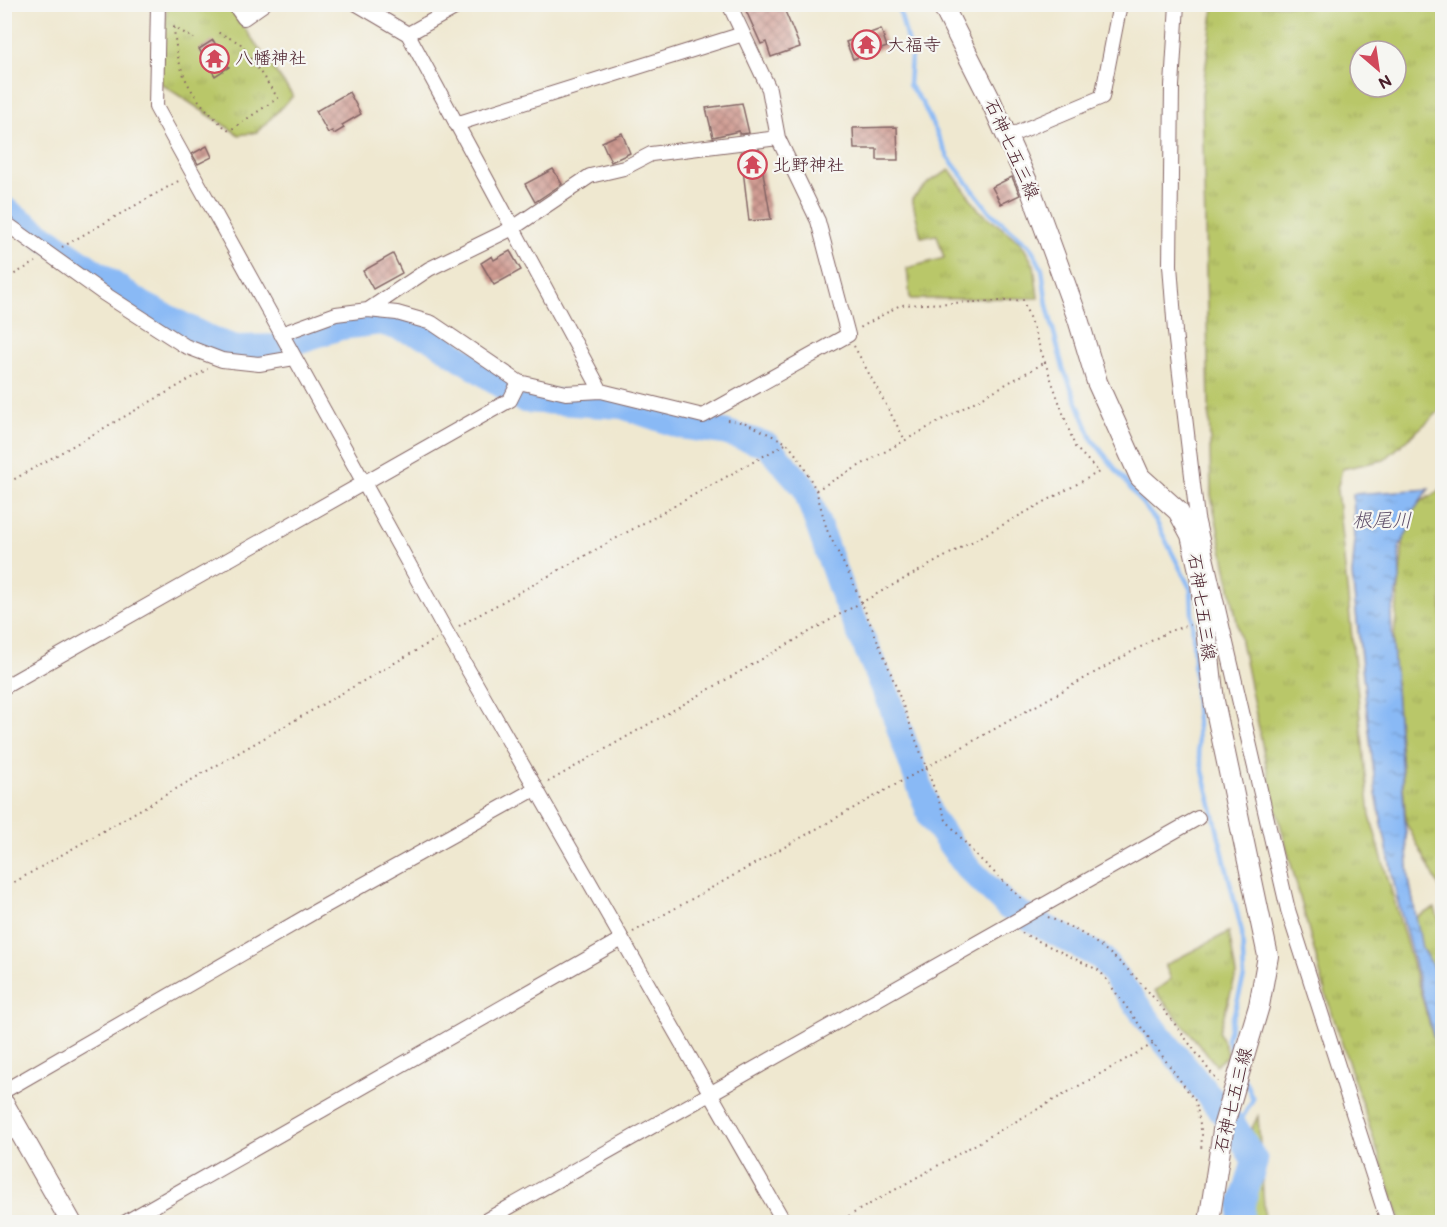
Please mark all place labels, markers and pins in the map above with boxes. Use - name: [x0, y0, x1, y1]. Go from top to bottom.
- temple icon: 大福寺: [850, 29, 882, 61]
- place label: 大福寺: [887, 35, 941, 56]
- temple icon: 八幡神社: [198, 42, 230, 74]
- place label: 八幡神社: [235, 48, 307, 69]
- temple icon: 北野神社: [736, 149, 768, 181]
- place label: 北野神社: [773, 155, 845, 176]

